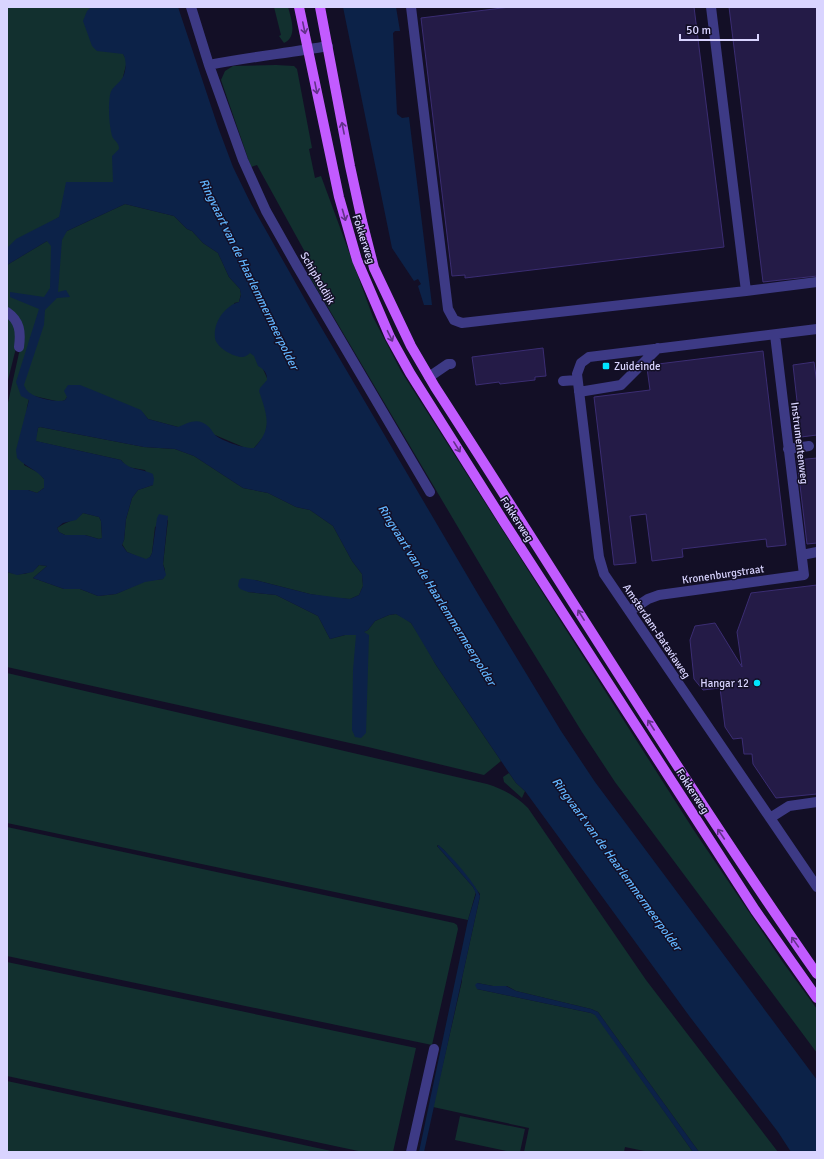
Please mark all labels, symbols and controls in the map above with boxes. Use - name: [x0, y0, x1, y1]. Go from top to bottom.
- scale bar: [680, 16, 758, 42]
- one-way arrow: [300, 21, 308, 34]
- text: 50 m: [686, 23, 711, 38]
- one-way arrow: [312, 81, 320, 94]
- one-way arrow: [339, 122, 347, 135]
- water label: Ringvaart van de Haarlemmermeerpolder: [196, 176, 302, 374]
- one-way arrow: [341, 208, 348, 221]
- street label: Fokkerweg: [349, 213, 378, 266]
- street label: Schipholdijk: [297, 250, 338, 307]
- one-way arrow: [387, 330, 394, 342]
- place label: Zuideinde: [614, 360, 661, 373]
- marker: Zuideinde: [601, 361, 611, 371]
- street label: Instrumentenweg: [788, 401, 811, 485]
- one-way arrow: [453, 441, 461, 452]
- street label: Fokkerweg: [497, 494, 536, 544]
- water label: Ringvaart van de Haarlemmermeerpolder: [374, 502, 500, 690]
- street label: Kronenburgstraat: [681, 562, 765, 587]
- street label: Amsterdam-Bataviaweg: [620, 581, 693, 681]
- one-way arrow: [577, 610, 585, 621]
- place label: Hangar 12: [700, 677, 749, 690]
- marker: Hangar 12: [752, 678, 762, 688]
- one-way arrow: [647, 720, 655, 731]
- street label: Fokkerweg: [673, 766, 712, 816]
- water label: Ringvaart van de Haarlemmermeerpolder: [549, 775, 685, 955]
- one-way arrow: [717, 829, 725, 840]
- one-way arrow: [791, 936, 799, 947]

